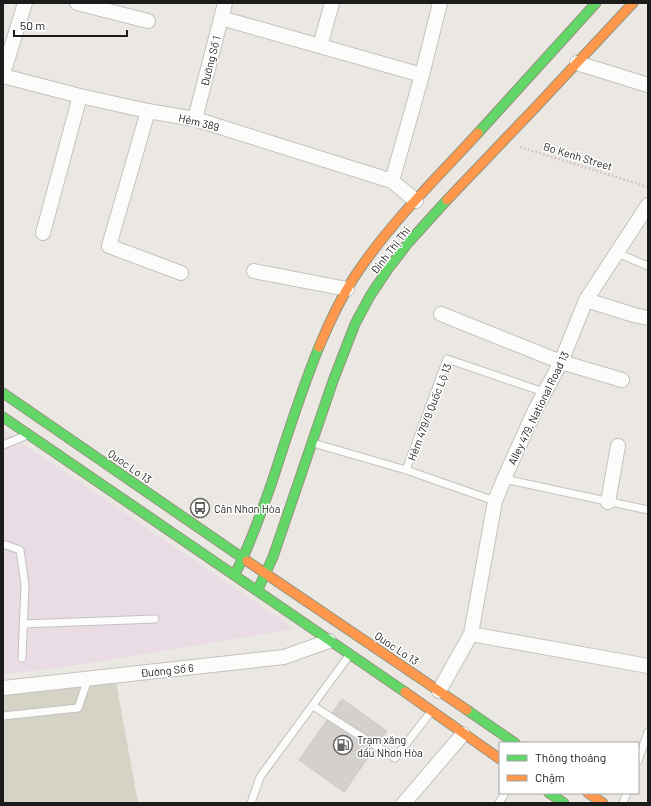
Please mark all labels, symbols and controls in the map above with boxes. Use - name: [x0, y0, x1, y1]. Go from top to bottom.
- scale bar: [14, 12, 127, 38]
- text: 50 m: [20, 18, 45, 32]
- street label: Đường Số 1: [197, 34, 223, 88]
- street label: Hẻm 389: [177, 111, 221, 133]
- street label: Bo Kenh Street: [542, 139, 614, 173]
- street label: Đinh Thị Thi: [367, 224, 413, 276]
- street label: Alley 479, National Road 13: [505, 349, 571, 467]
- street label: Hẻm 479/9 Quốc Lộ 13: [404, 361, 454, 463]
- street label: Quoc Lo 13: [106, 446, 154, 486]
- bus stop icon: Cân Nhơn Hòa: [189, 497, 211, 519]
- place label: Cân Nhơn Hòa: [214, 502, 280, 515]
- street label: Quoc Lo 13: [373, 629, 421, 667]
- street label: Đường Số 6: [140, 661, 195, 679]
- place label: Trạm xăng dầu Nhơn Hòa: [357, 733, 423, 759]
- fuel station icon: Trạm xăng dầu Nhơn Hòa: [332, 734, 354, 756]
- legend: [499, 742, 639, 794]
- text: Thông thoáng: [535, 750, 606, 764]
- text: Chậm: [535, 770, 565, 784]

